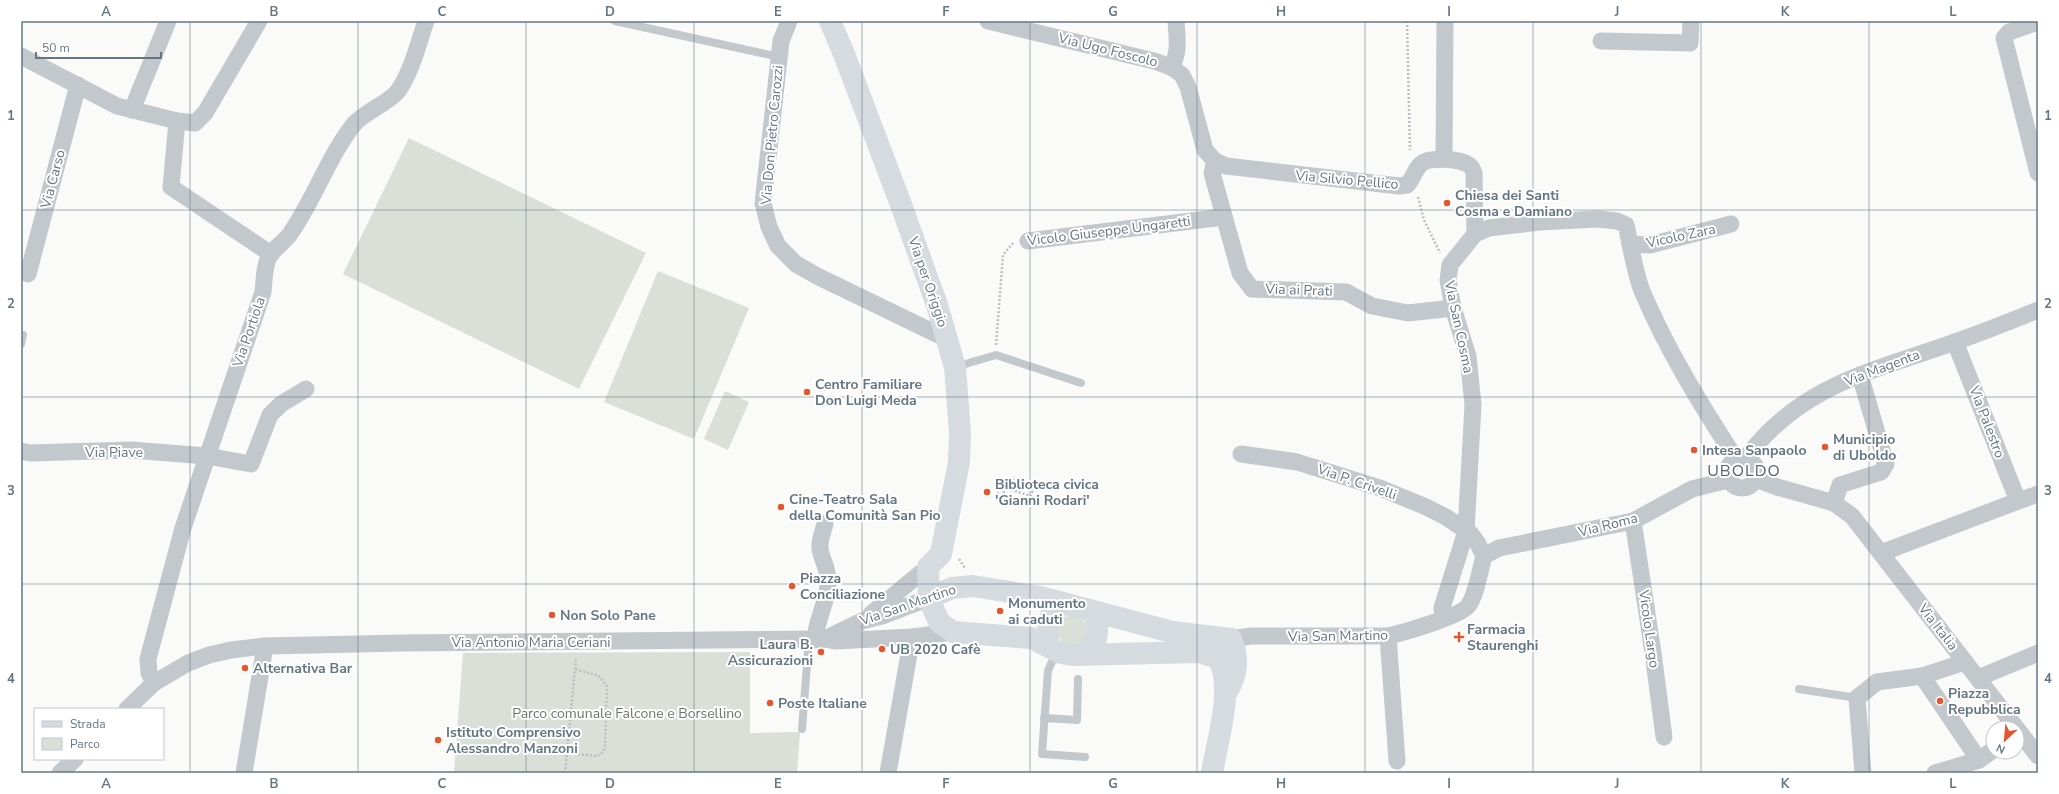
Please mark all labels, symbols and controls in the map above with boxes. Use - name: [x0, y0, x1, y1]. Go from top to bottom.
- text: A: [101, 3, 111, 21]
- text: B: [270, 3, 279, 21]
- text: C: [438, 3, 447, 21]
- text: D: [605, 3, 615, 21]
- text: E: [774, 3, 782, 21]
- text: F: [942, 3, 950, 21]
- text: G: [1108, 3, 1118, 21]
- text: H: [1276, 3, 1286, 21]
- text: I: [1447, 3, 1451, 21]
- text: J: [1614, 3, 1619, 21]
- text: K: [1781, 3, 1790, 21]
- text: L: [1949, 3, 1957, 21]
- street label: Via Ugo Foscolo: [1055, 28, 1160, 72]
- scale bar: [36, 34, 161, 60]
- text: 50 m: [42, 40, 70, 56]
- street label: Via Don Pietro Carozzi: [756, 65, 788, 206]
- text: 1: [7, 107, 15, 125]
- text: 1: [2044, 107, 2052, 125]
- street label: Via Carso: [36, 147, 70, 211]
- street label: Via Silvio Pellico: [1294, 166, 1399, 194]
- place label: Chiesa dei Santi Cosma e Damiano: [1455, 186, 1572, 221]
- marker: Chiesa dei Santi Cosma e Damiano: [1442, 198, 1452, 208]
- street label: Vicolo Giuseppe Ungaretti: [1025, 212, 1192, 251]
- street label: Vicolo Zara: [1644, 219, 1717, 253]
- street label: Via per Origgio: [903, 233, 952, 330]
- street label: Via San Cosma: [1440, 278, 1478, 375]
- street label: Via ai Prati: [1264, 279, 1333, 301]
- street label: Via Portiola: [228, 294, 270, 371]
- text: 2: [7, 295, 15, 313]
- text: 2: [2044, 295, 2052, 313]
- street label: Via Magenta: [1841, 345, 1922, 391]
- place label: Centro Familiare Don Luigi Meda: [815, 375, 923, 410]
- street label: Via Palestro: [1964, 382, 2010, 461]
- marker: Centro Familiare Don Luigi Meda: [802, 387, 812, 397]
- place label: Municipio di Uboldo: [1833, 430, 1896, 465]
- place label: Intesa Sanpaolo: [1702, 441, 1807, 460]
- marker: Municipio di Uboldo: [1820, 442, 1830, 452]
- street label: Via Piave: [84, 443, 143, 462]
- marker: Intesa Sanpaolo: [1689, 445, 1699, 455]
- street label: Via P. Crivelli: [1314, 459, 1399, 504]
- district label: UBOLDO: [1707, 460, 1781, 482]
- place label: Biblioteca civica 'Gianni Rodari': [995, 475, 1099, 510]
- text: 3: [7, 482, 15, 500]
- text: 3: [2044, 482, 2052, 500]
- marker: Biblioteca civica 'Gianni Rodari': [982, 487, 992, 497]
- place label: Cine-Teatro Sala della Comunità San Pio: [789, 490, 941, 525]
- marker: Cine-Teatro Sala della Comunità San Pio: [776, 502, 786, 512]
- street label: Via Roma: [1575, 508, 1640, 542]
- place label: Piazza Conciliazione: [800, 569, 886, 604]
- street label: Via San Martino: [857, 580, 959, 631]
- marker: Piazza Conciliazione: [787, 581, 797, 591]
- street label: Vicolo Largo: [1634, 588, 1664, 669]
- place label: Monumento ai caduti: [1008, 594, 1086, 629]
- street label: Via Italia: [1913, 599, 1962, 654]
- place label: Non Solo Pane: [560, 606, 656, 625]
- marker: Monumento ai caduti: [995, 606, 1005, 616]
- marker: Non Solo Pane: [547, 610, 557, 620]
- place label: Farmacia Staurenghi: [1467, 620, 1538, 655]
- street label: Via San Martino: [1287, 626, 1388, 646]
- marker: Farmacia Staurenghi: [1454, 632, 1464, 642]
- street label: Via Antonio Maria Ceriani: [450, 633, 611, 652]
- place label: Laura B. Assicurazioni: [728, 635, 813, 670]
- place label: UB 2020 Cafè: [890, 640, 981, 659]
- marker: UB 2020 Cafè: [877, 644, 887, 654]
- marker: Laura B. Assicurazioni: [816, 647, 826, 657]
- place label: Alternativa Bar: [253, 659, 353, 678]
- marker: Alternativa Bar: [240, 663, 250, 673]
- text: 4: [7, 670, 15, 688]
- text: 4: [2044, 670, 2052, 688]
- place label: Piazza Repubblica: [1948, 684, 2021, 719]
- place label: Poste Italiane: [778, 694, 867, 713]
- marker: Piazza Repubblica: [1935, 696, 1945, 706]
- marker: Poste Italiane: [765, 698, 775, 708]
- park label: Parco comunale Falcone e Borsellino: [512, 704, 742, 723]
- legend: [34, 708, 164, 760]
- text: Strada: [70, 716, 106, 732]
- north arrow: [1985, 720, 2025, 760]
- place label: Istituto Comprensivo Alessandro Manzoni: [446, 723, 581, 758]
- marker: Istituto Comprensivo Alessandro Manzoni: [433, 735, 443, 745]
- text: Parco: [70, 736, 100, 752]
- text: N: [1994, 740, 2008, 757]
- text: A: [101, 775, 111, 793]
- text: B: [270, 775, 279, 793]
- text: C: [438, 775, 447, 793]
- text: D: [605, 775, 615, 793]
- text: E: [774, 775, 782, 793]
- text: F: [942, 775, 950, 793]
- text: G: [1108, 775, 1118, 793]
- text: H: [1276, 775, 1286, 793]
- text: I: [1447, 775, 1451, 793]
- text: J: [1614, 775, 1619, 793]
- text: K: [1781, 775, 1790, 793]
- text: L: [1949, 775, 1957, 793]

